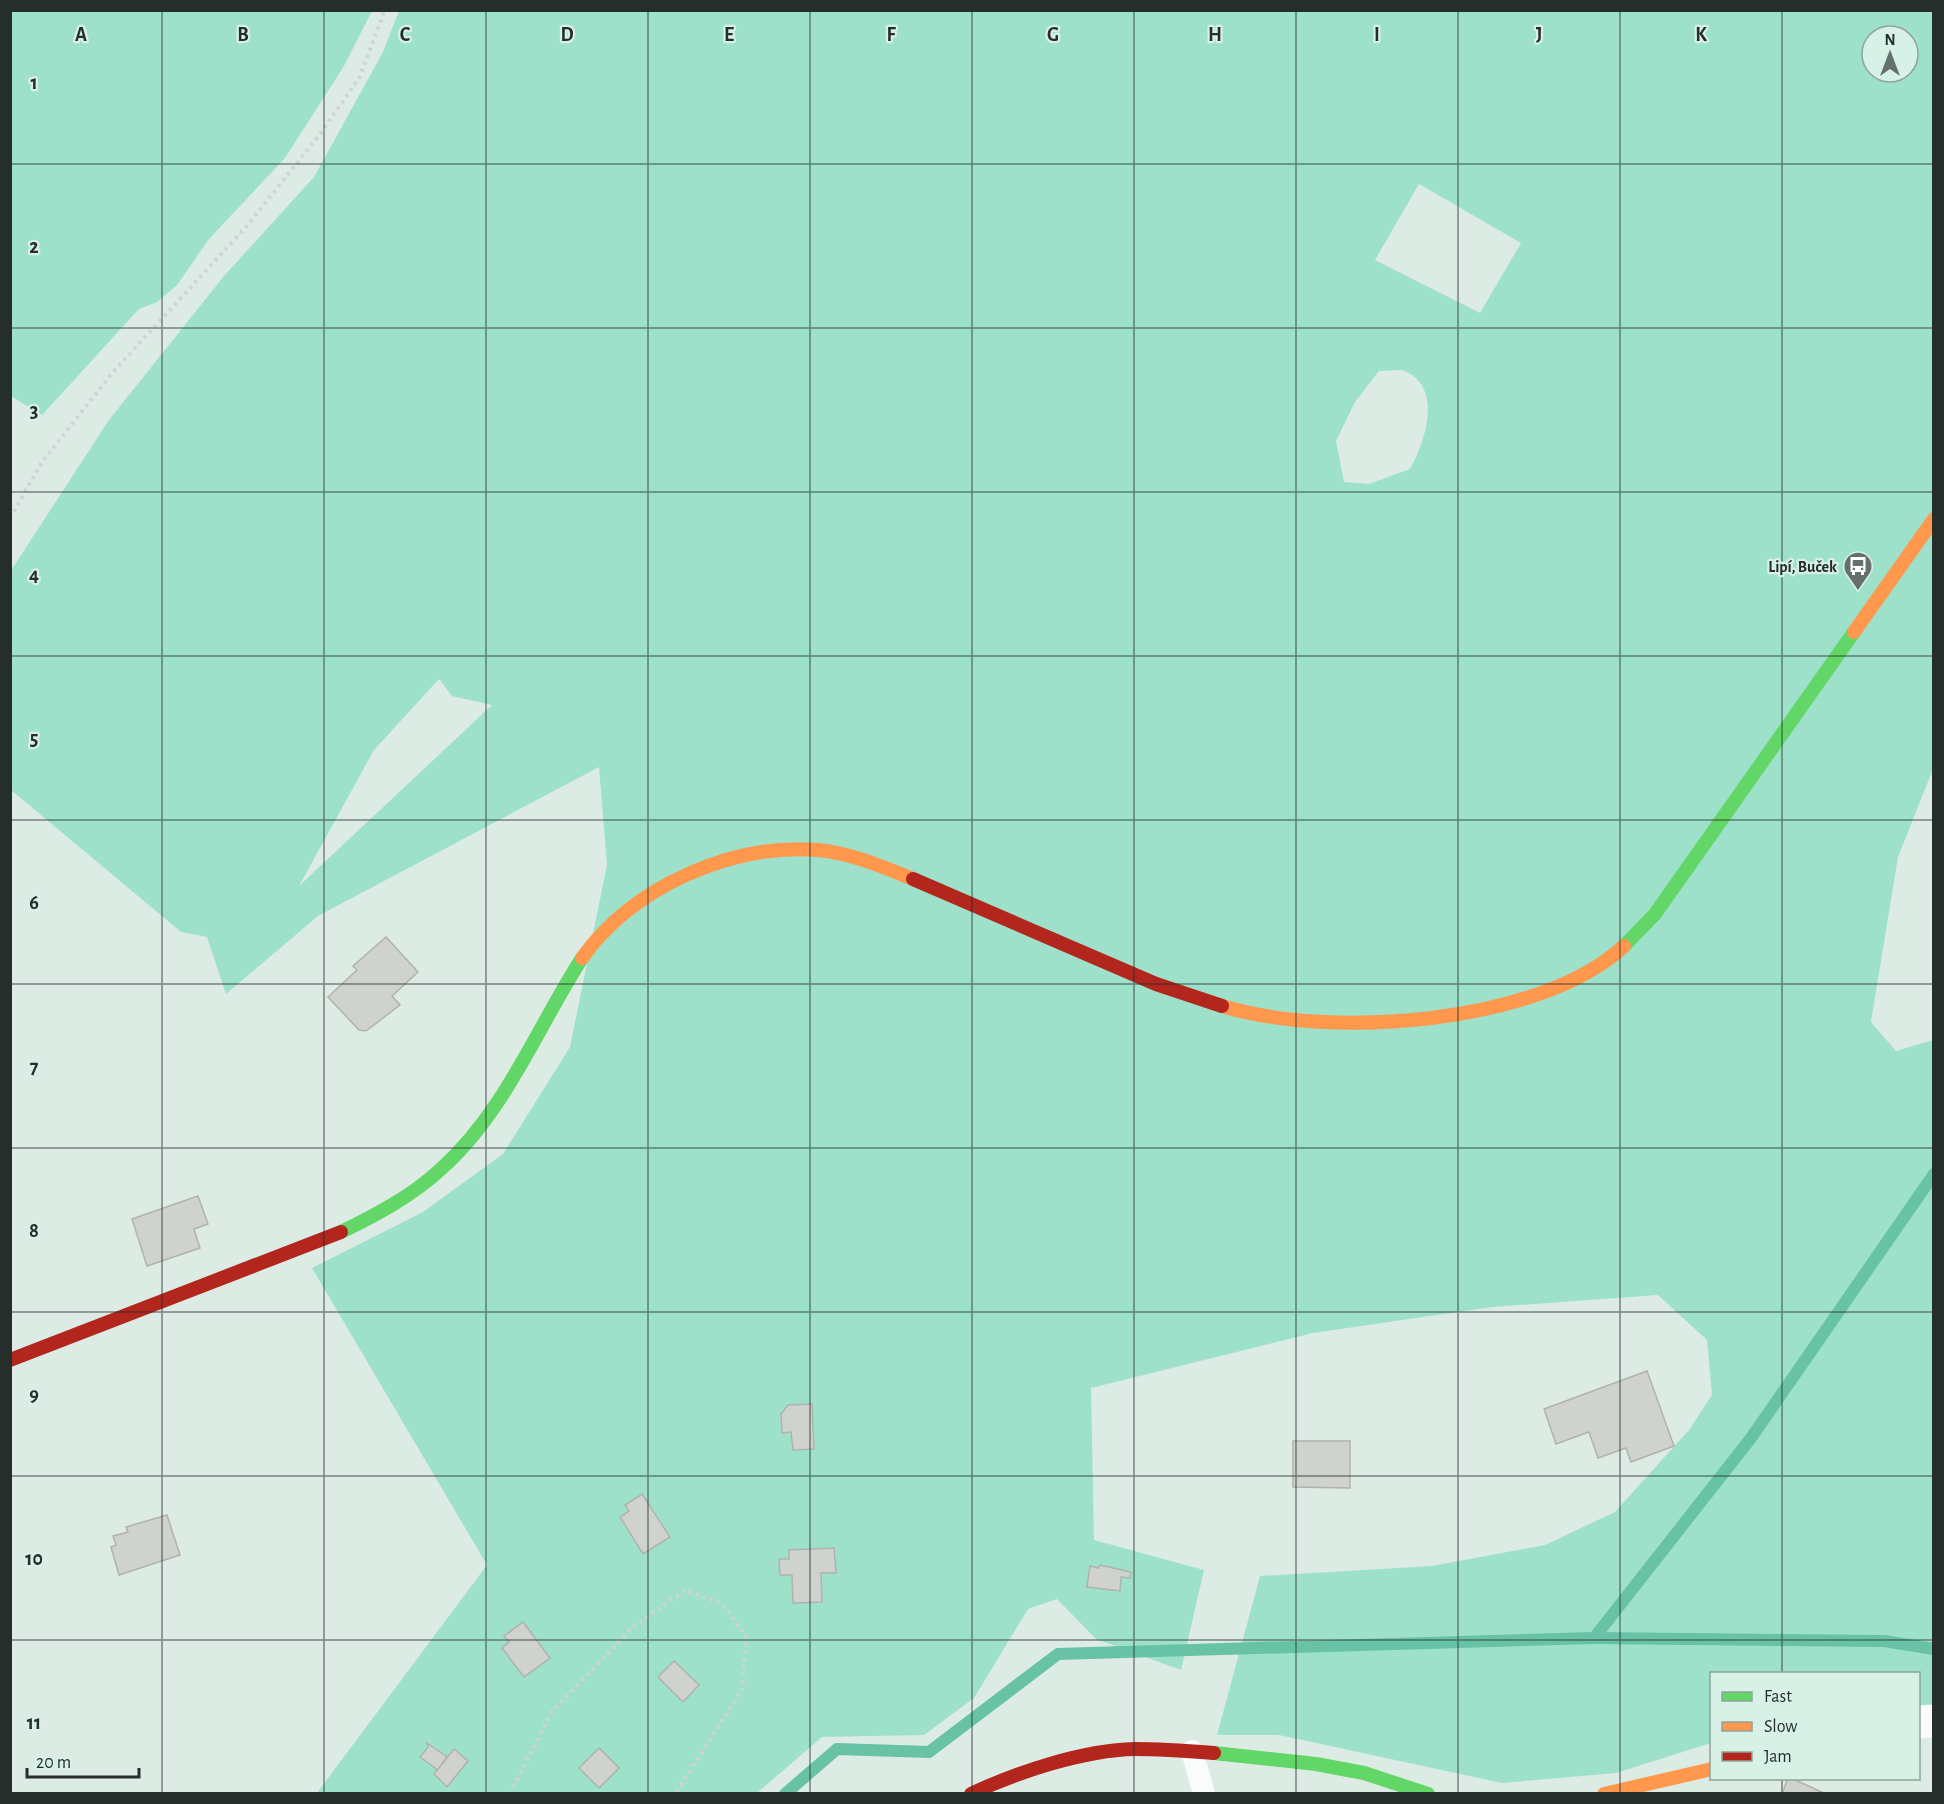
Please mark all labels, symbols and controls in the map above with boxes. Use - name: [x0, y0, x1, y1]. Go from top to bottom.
- north arrow: [1860, 24, 1920, 84]
- text: A: [75, 25, 87, 45]
- text: B: [237, 25, 249, 45]
- text: C: [400, 25, 411, 45]
- text: D: [560, 25, 574, 45]
- text: E: [724, 25, 734, 45]
- text: F: [886, 25, 896, 45]
- text: G: [1047, 25, 1059, 45]
- text: H: [1208, 25, 1222, 45]
- text: I: [1374, 25, 1380, 45]
- text: J: [1536, 25, 1542, 45]
- text: K: [1695, 25, 1707, 45]
- text: N: [1884, 32, 1896, 48]
- text: 1: [30, 73, 38, 93]
- text: 2: [29, 237, 39, 257]
- text: 3: [30, 401, 38, 421]
- bus stop icon: Lipí, Buček: [1842, 550, 1874, 592]
- place label: Lipí, Buček: [1768, 559, 1837, 575]
- text: 4: [29, 565, 39, 585]
- text: 5: [30, 729, 38, 749]
- text: 6: [29, 893, 39, 913]
- text: 7: [30, 1057, 39, 1077]
- text: 8: [29, 1221, 39, 1241]
- text: 9: [29, 1385, 39, 1405]
- text: 10: [25, 1549, 43, 1569]
- legend: [1710, 1672, 1920, 1780]
- text: Fast: [1764, 1688, 1792, 1706]
- text: 11: [27, 1713, 41, 1733]
- text: Slow: [1764, 1718, 1797, 1736]
- scale bar: [27, 1741, 140, 1779]
- text: Jam: [1764, 1748, 1792, 1766]
- text: 20 m: [36, 1754, 71, 1772]

